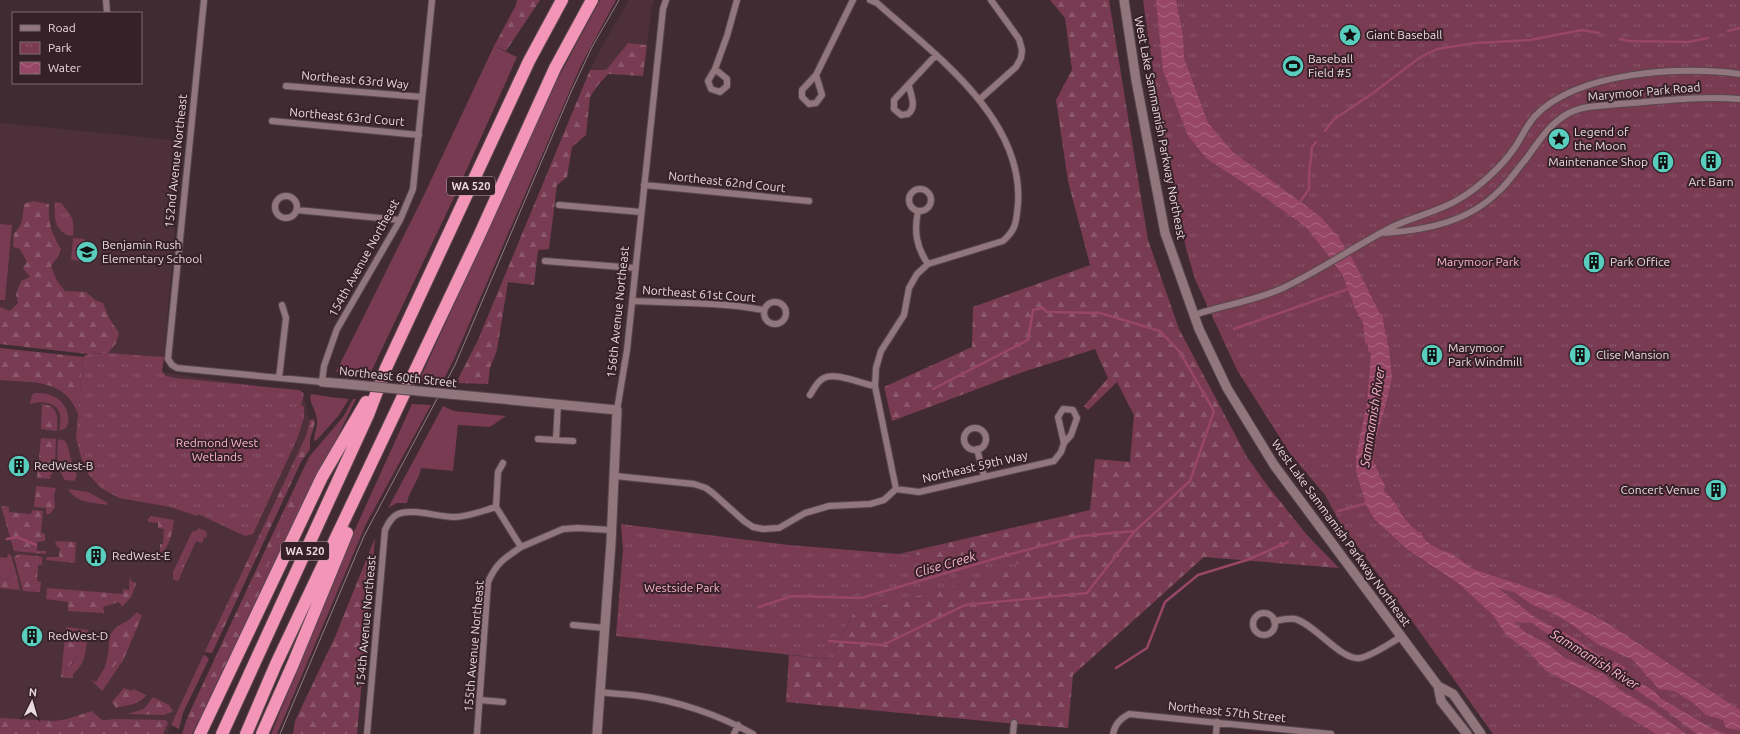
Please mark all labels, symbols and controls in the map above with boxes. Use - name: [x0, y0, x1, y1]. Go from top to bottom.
- legend: [12, 12, 142, 84]
- street label: West Lake Sammamish Parkway Northeast: [1132, 15, 1189, 241]
- text: Road: [48, 21, 76, 34]
- place icon: Giant Baseball: [1337, 22, 1363, 48]
- place label: Giant Baseball: [1366, 28, 1442, 41]
- text: Park: [48, 41, 72, 54]
- place label: Baseball Field #5: [1308, 52, 1353, 79]
- sports icon: Baseball Field #5: [1280, 53, 1306, 79]
- text: Water: [48, 61, 81, 74]
- street label: Northeast 63rd Way: [301, 68, 410, 91]
- street label: Marymoor Park Road: [1587, 80, 1701, 103]
- street label: 152nd Avenue Northeast: [162, 93, 189, 229]
- street label: Northeast 63rd Court: [289, 105, 405, 128]
- place label: Legend of the Moon: [1574, 125, 1629, 152]
- place icon: Legend of the Moon: [1546, 126, 1572, 152]
- building icon: Art Barn: [1698, 148, 1724, 174]
- building icon: Maintenance Shop: [1650, 149, 1676, 175]
- place label: Maintenance Shop: [1548, 155, 1648, 168]
- street label: Northeast 62nd Court: [668, 169, 787, 194]
- place label: Art Barn: [1688, 175, 1734, 188]
- road number: WA 520: [447, 177, 495, 195]
- street label: 154th Avenue Northeast: [326, 197, 401, 319]
- place label: Benjamin Rush Elementary School: [102, 238, 202, 265]
- school or university icon: Benjamin Rush Elementary School: [74, 239, 100, 265]
- street label: 156th Avenue Northeast: [604, 245, 631, 378]
- building icon: Park Office: [1581, 249, 1607, 275]
- park label: Marymoor Park: [1437, 255, 1519, 268]
- place label: Park Office: [1610, 255, 1670, 268]
- street label: Northeast 61st Court: [642, 283, 757, 304]
- place label: Marymoor Park Windmill: [1448, 341, 1522, 368]
- building icon: Marymoor Park Windmill: [1419, 342, 1445, 368]
- building icon: Clise Mansion: [1567, 342, 1593, 368]
- place label: Clise Mansion: [1596, 348, 1669, 361]
- street label: Northeast 60th Street: [338, 364, 458, 389]
- water label: Sammamish River: [1357, 365, 1387, 469]
- park label: Redmond West Wetlands: [176, 436, 259, 463]
- street label: West Lake Sammamish Parkway Northeast: [1269, 437, 1414, 629]
- street label: Northeast 59th Way: [921, 448, 1029, 485]
- building icon: RedWest-B: [6, 453, 32, 479]
- place label: RedWest-B: [34, 459, 93, 472]
- building icon: Concert Venue: [1703, 477, 1729, 503]
- place label: Concert Venue: [1620, 483, 1700, 496]
- road number: WA 520: [281, 542, 329, 560]
- building icon: RedWest-E: [83, 543, 109, 569]
- place label: RedWest-E: [112, 549, 171, 562]
- water label: Clise Creek: [913, 549, 977, 579]
- street label: 154th Avenue Northeast: [353, 554, 378, 687]
- street label: 155th Avenue Northeast: [461, 579, 486, 712]
- park label: Westside Park: [644, 581, 720, 594]
- building icon: RedWest-D: [19, 623, 45, 649]
- water label: Sammamish River: [1548, 626, 1642, 692]
- place label: RedWest-D: [48, 629, 108, 642]
- north arrow: [12, 682, 52, 722]
- text: N: [28, 686, 37, 698]
- street label: Northeast 57th Street: [1167, 699, 1287, 724]

